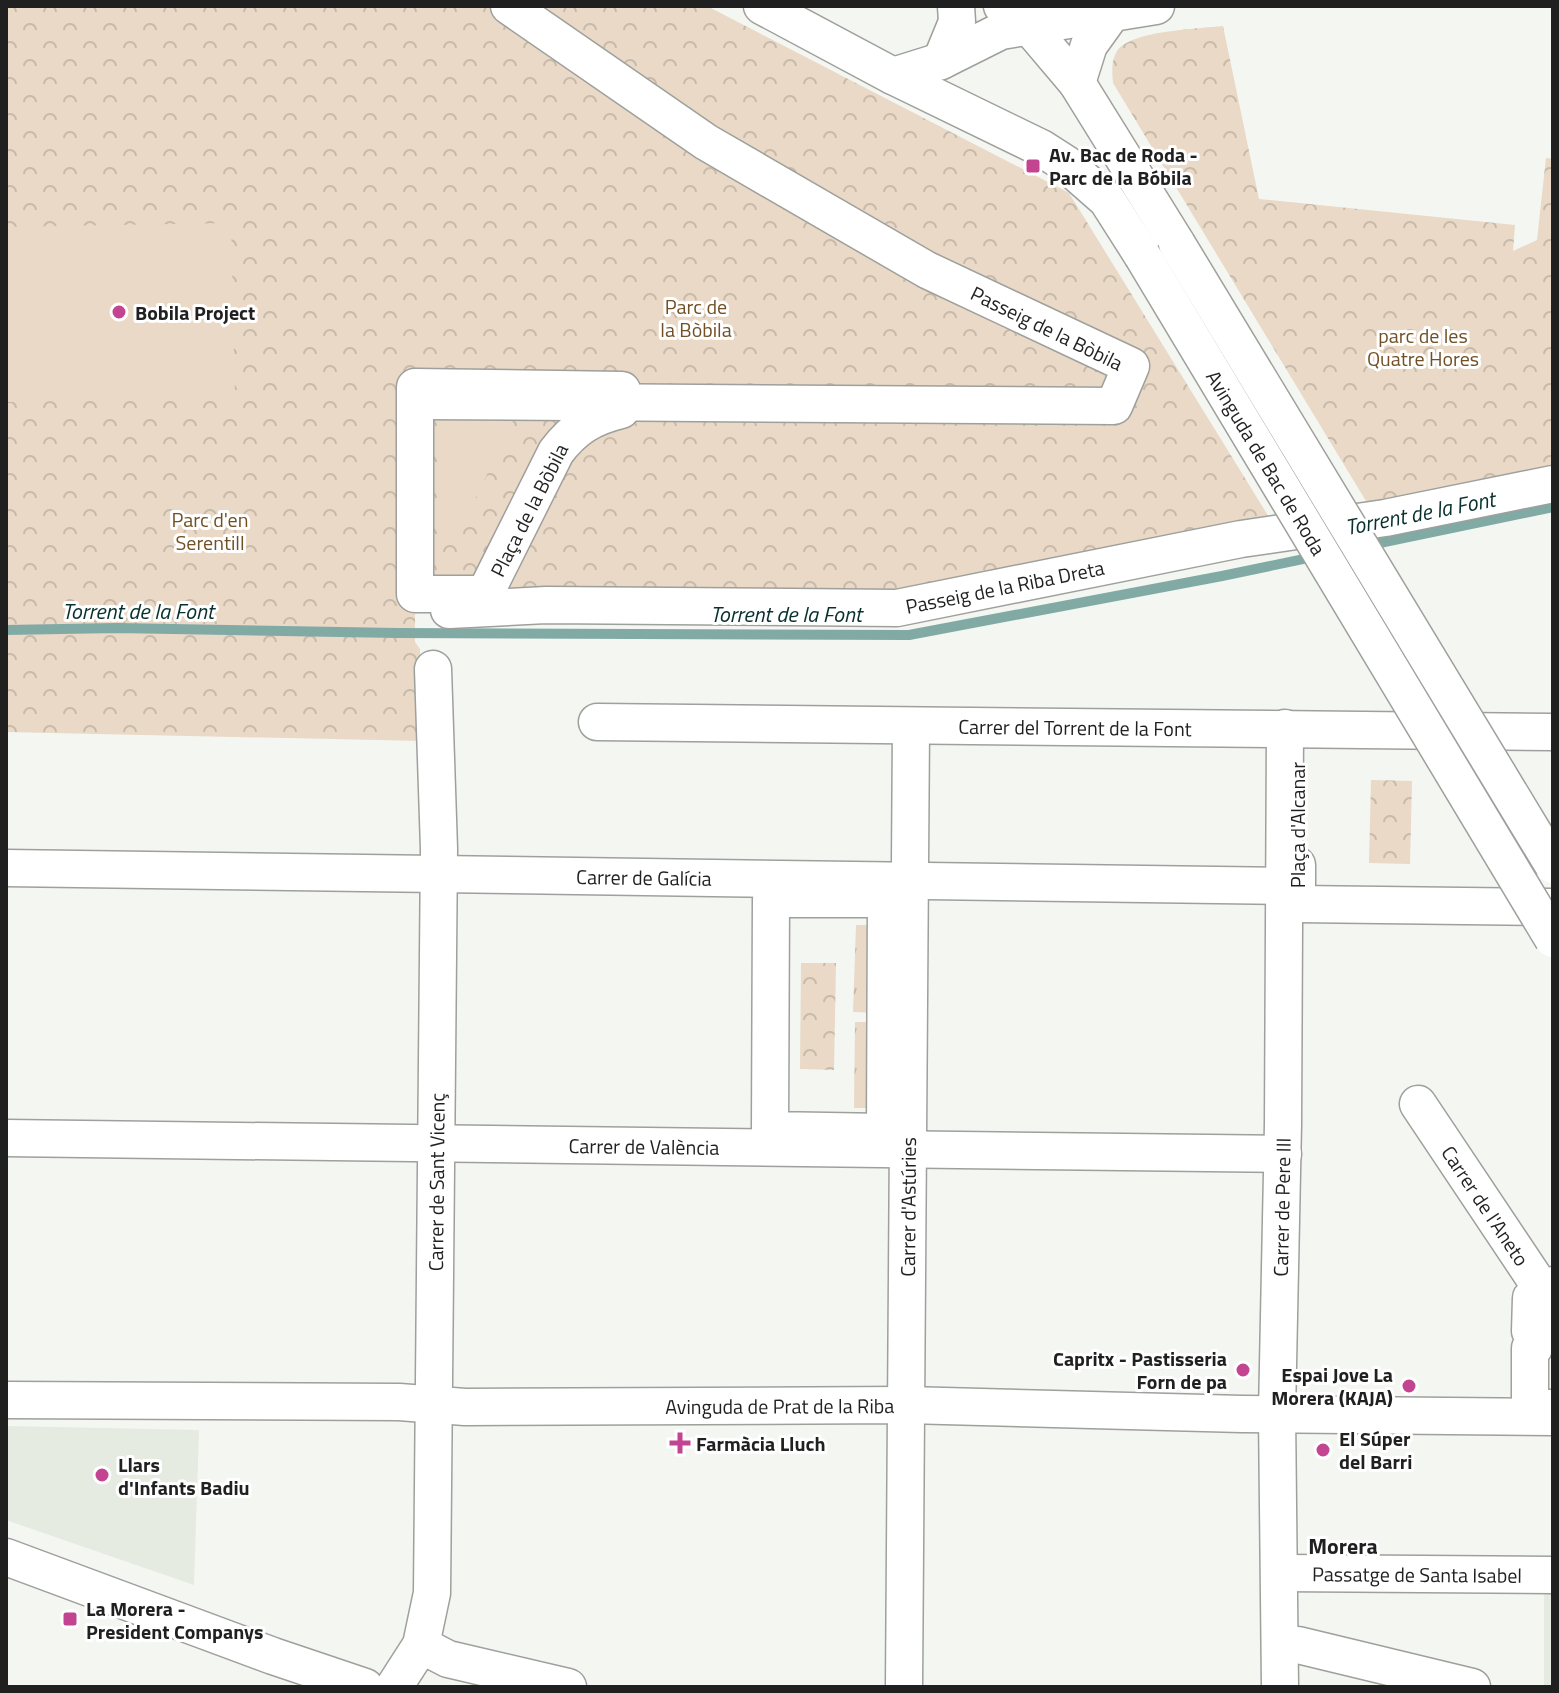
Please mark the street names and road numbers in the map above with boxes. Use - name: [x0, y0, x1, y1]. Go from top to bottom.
- street label: Passeig de la Bòbila: [966, 278, 1128, 378]
- street label: Avinguda de Bac de Roda: [1199, 364, 1334, 561]
- street label: Plaça de la Bòbila: [482, 438, 576, 582]
- street label: Passeig de la Riba Dreta: [903, 551, 1107, 621]
- street label: Carrer del Torrent de la Font: [958, 710, 1192, 744]
- street label: Plaça d'Alcanar: [1282, 762, 1313, 888]
- street label: Carrer de Galícia: [576, 861, 712, 893]
- street label: Carrer de Sant Vicenç: [420, 1093, 452, 1271]
- street label: Carrer de València: [568, 1130, 720, 1162]
- street label: Carrer d'Astúries: [891, 1137, 924, 1277]
- street label: Carrer de Pere III: [1264, 1137, 1298, 1277]
- street label: Carrer de l'Aneto: [1434, 1139, 1537, 1272]
- street label: Avinguda de Prat de la Riba: [665, 1390, 894, 1422]
- street label: Passatge de Santa Isabel: [1312, 1558, 1522, 1590]

